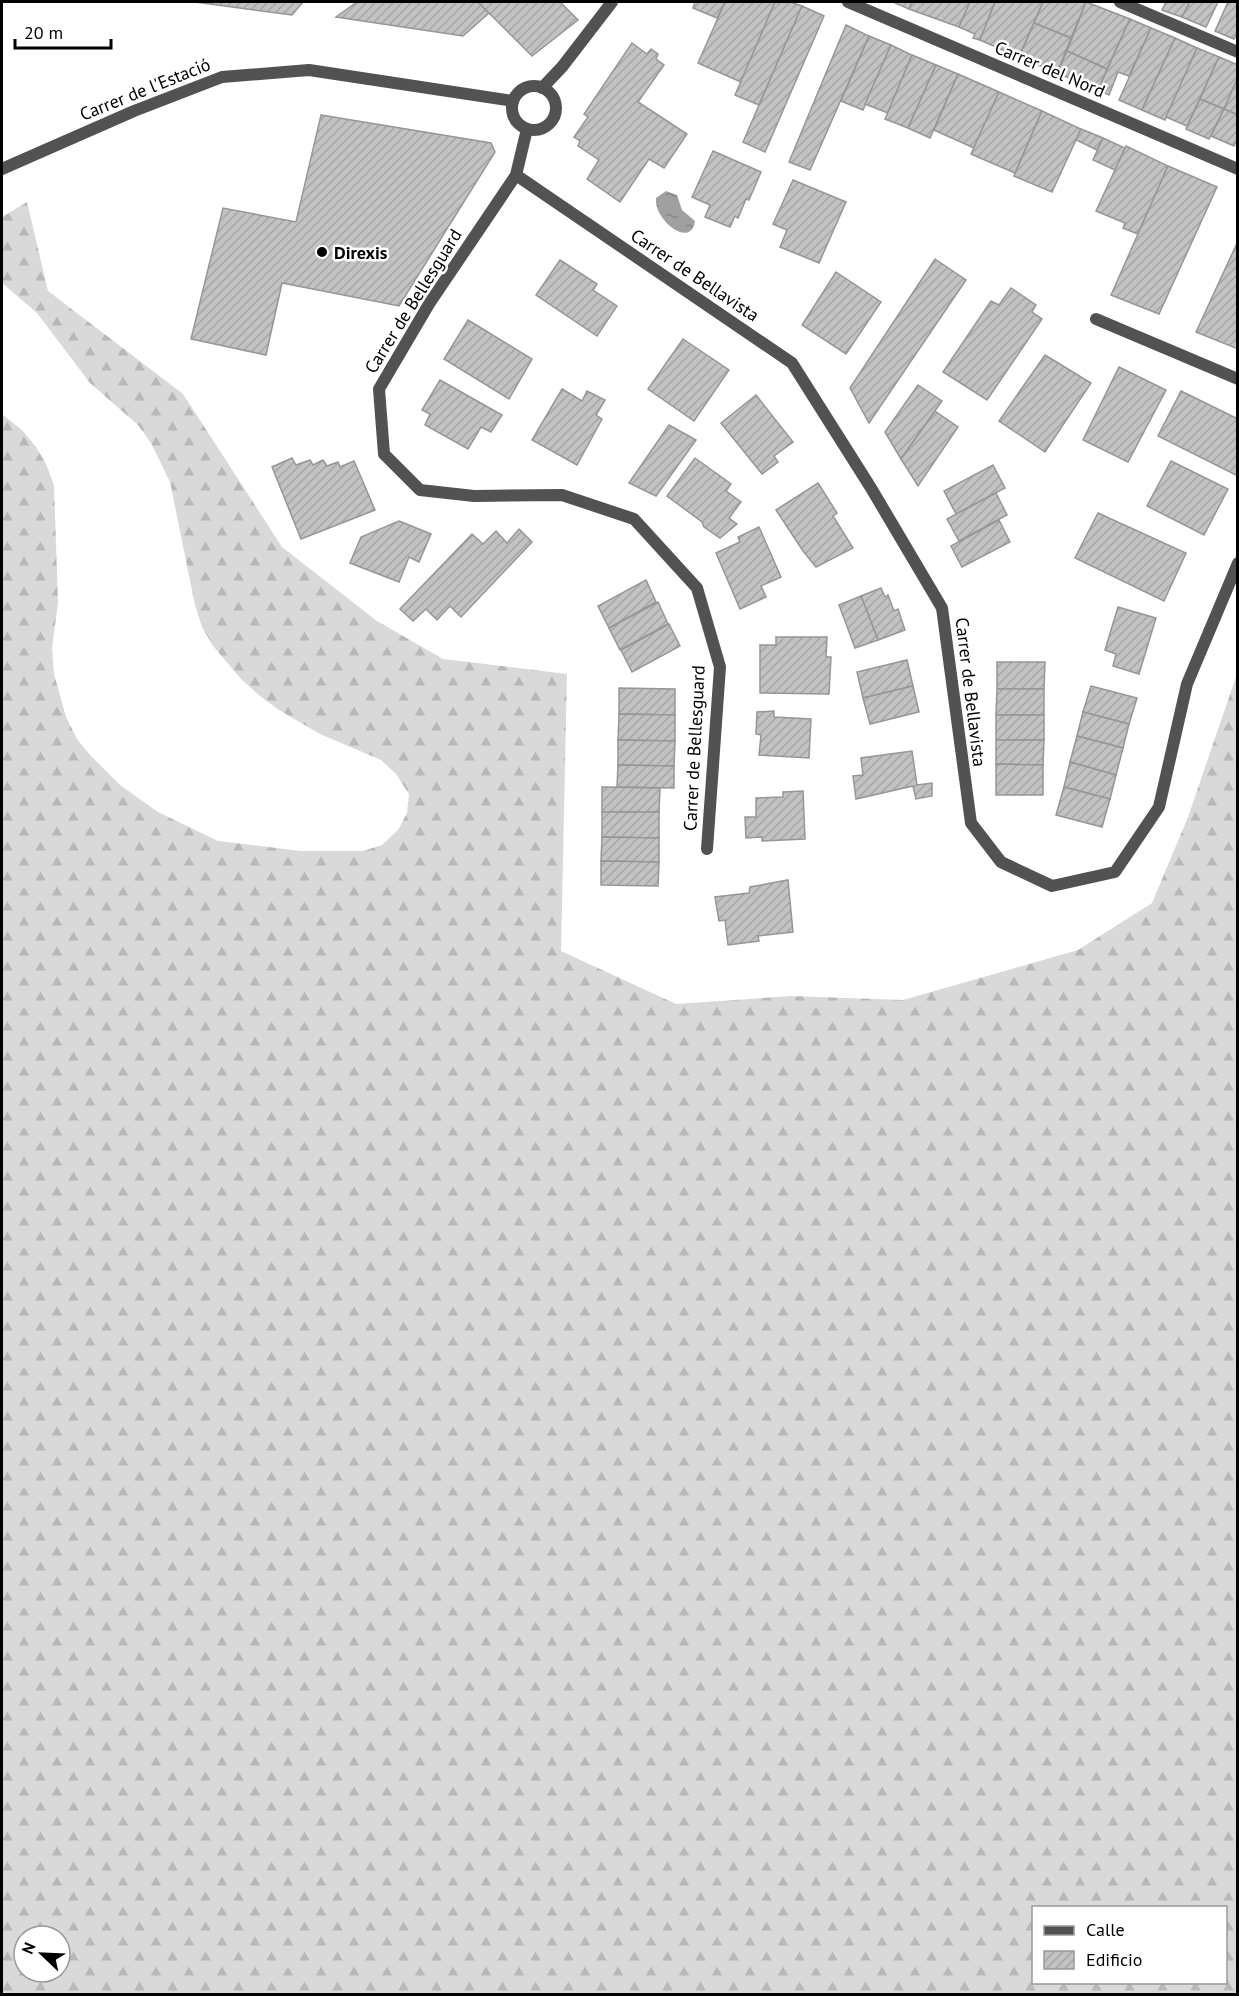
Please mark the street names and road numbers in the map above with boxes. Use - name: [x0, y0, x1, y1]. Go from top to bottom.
- street label: Carrer del Nord: [991, 35, 1109, 103]
- street label: Carrer de l'Estació: [76, 52, 214, 126]
- street label: Carrer de Bellavista: [626, 224, 764, 326]
- street label: Carrer de Bellesguard: [359, 225, 467, 377]
- street label: Carrer de Bellavista: [950, 616, 992, 768]
- street label: Carrer de Bellesguard: [678, 665, 710, 831]

